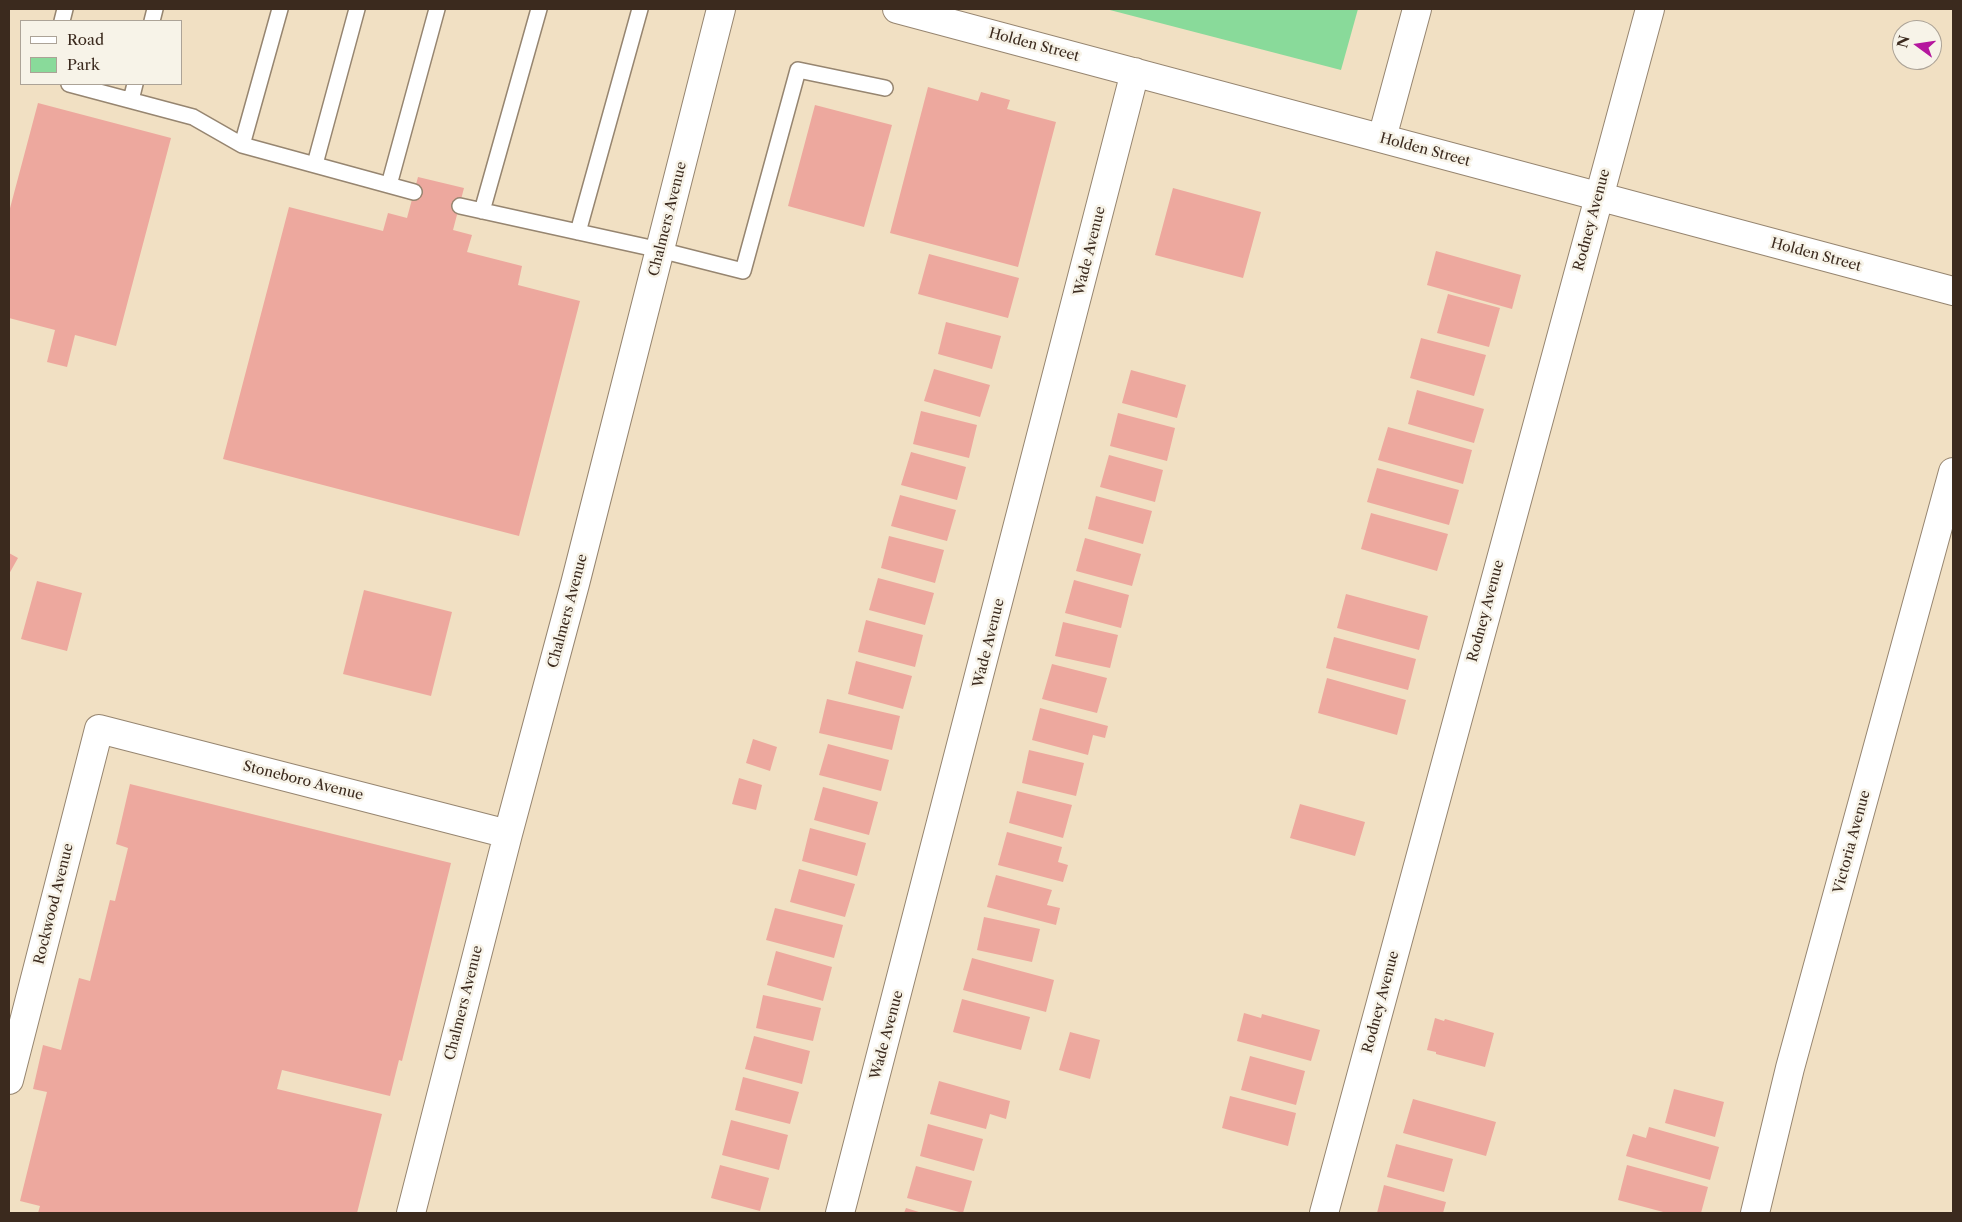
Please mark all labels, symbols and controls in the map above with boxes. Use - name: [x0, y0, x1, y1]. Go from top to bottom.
- legend: [20, 20, 182, 85]
- north arrow: [1892, 20, 1942, 70]
- street label: Holden Street: [987, 25, 1081, 65]
- text: Road: [67, 30, 104, 49]
- text: N: [1893, 34, 1914, 50]
- text: Park: [67, 55, 100, 74]
- street label: Holden Street: [1378, 130, 1472, 170]
- street label: Chalmers Avenue: [646, 160, 690, 278]
- street label: Rodney Avenue: [1570, 167, 1614, 273]
- street label: Wade Avenue: [1071, 205, 1109, 297]
- street label: Holden Street: [1769, 235, 1863, 275]
- street label: Chalmers Avenue: [545, 552, 591, 670]
- street label: Rodney Avenue: [1464, 558, 1508, 664]
- street label: Wade Avenue: [970, 597, 1008, 689]
- street label: Stoneboro Avenue: [241, 758, 365, 804]
- street label: Victoria Avenue: [1830, 788, 1874, 896]
- street label: Rockwood Avenue: [31, 842, 77, 966]
- street label: Chalmers Avenue: [442, 944, 486, 1062]
- street label: Rodney Avenue: [1359, 949, 1403, 1055]
- street label: Wade Avenue: [867, 989, 907, 1081]

